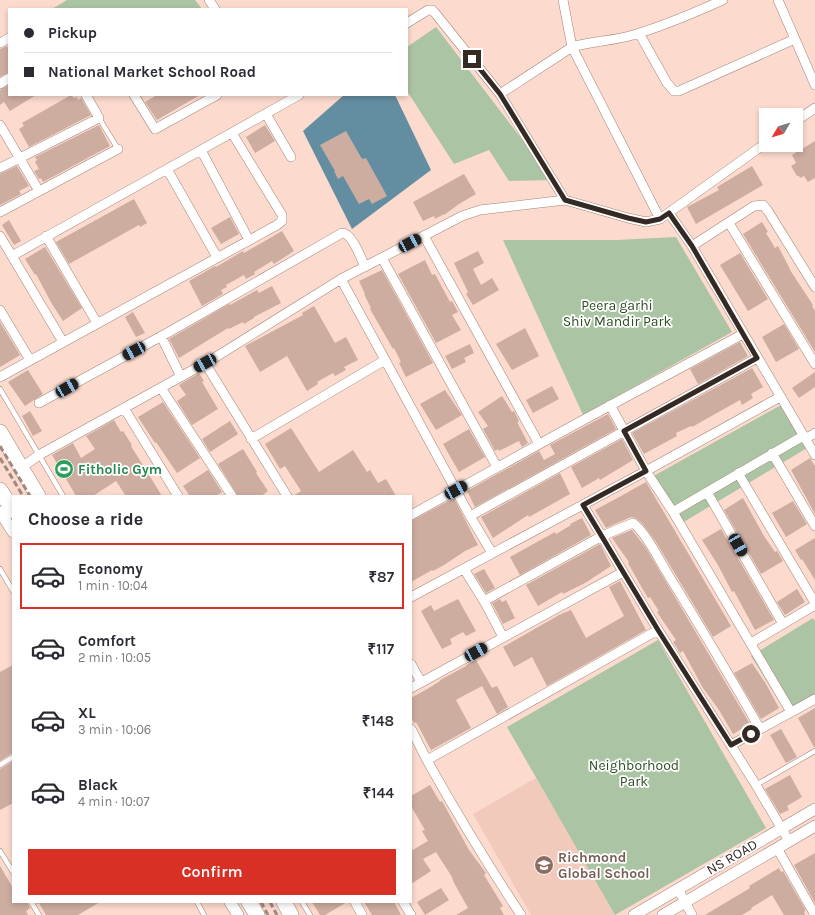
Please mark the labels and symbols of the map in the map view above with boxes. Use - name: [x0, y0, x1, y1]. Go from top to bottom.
- route end: [463, 50, 481, 68]
- north arrow: [759, 108, 803, 152]
- car: [397, 232, 423, 254]
- park label: Peera garhi Shiv Mandir Park: [563, 297, 671, 330]
- car: [121, 340, 147, 362]
- car: [192, 352, 218, 374]
- car: [54, 377, 80, 399]
- sports icon: Fitholic Gym: [53, 458, 75, 480]
- place label: Fitholic Gym: [78, 461, 162, 478]
- car: [443, 479, 469, 501]
- car: [727, 532, 749, 558]
- car: [463, 641, 489, 663]
- route start: [742, 725, 760, 743]
- park label: Neighborhood Park: [589, 757, 679, 790]
- street label: NS ROAD: [703, 836, 761, 878]
- place label: Richmond Global School: [558, 849, 649, 882]
- school or university icon: Richmond Global School: [533, 854, 555, 876]

